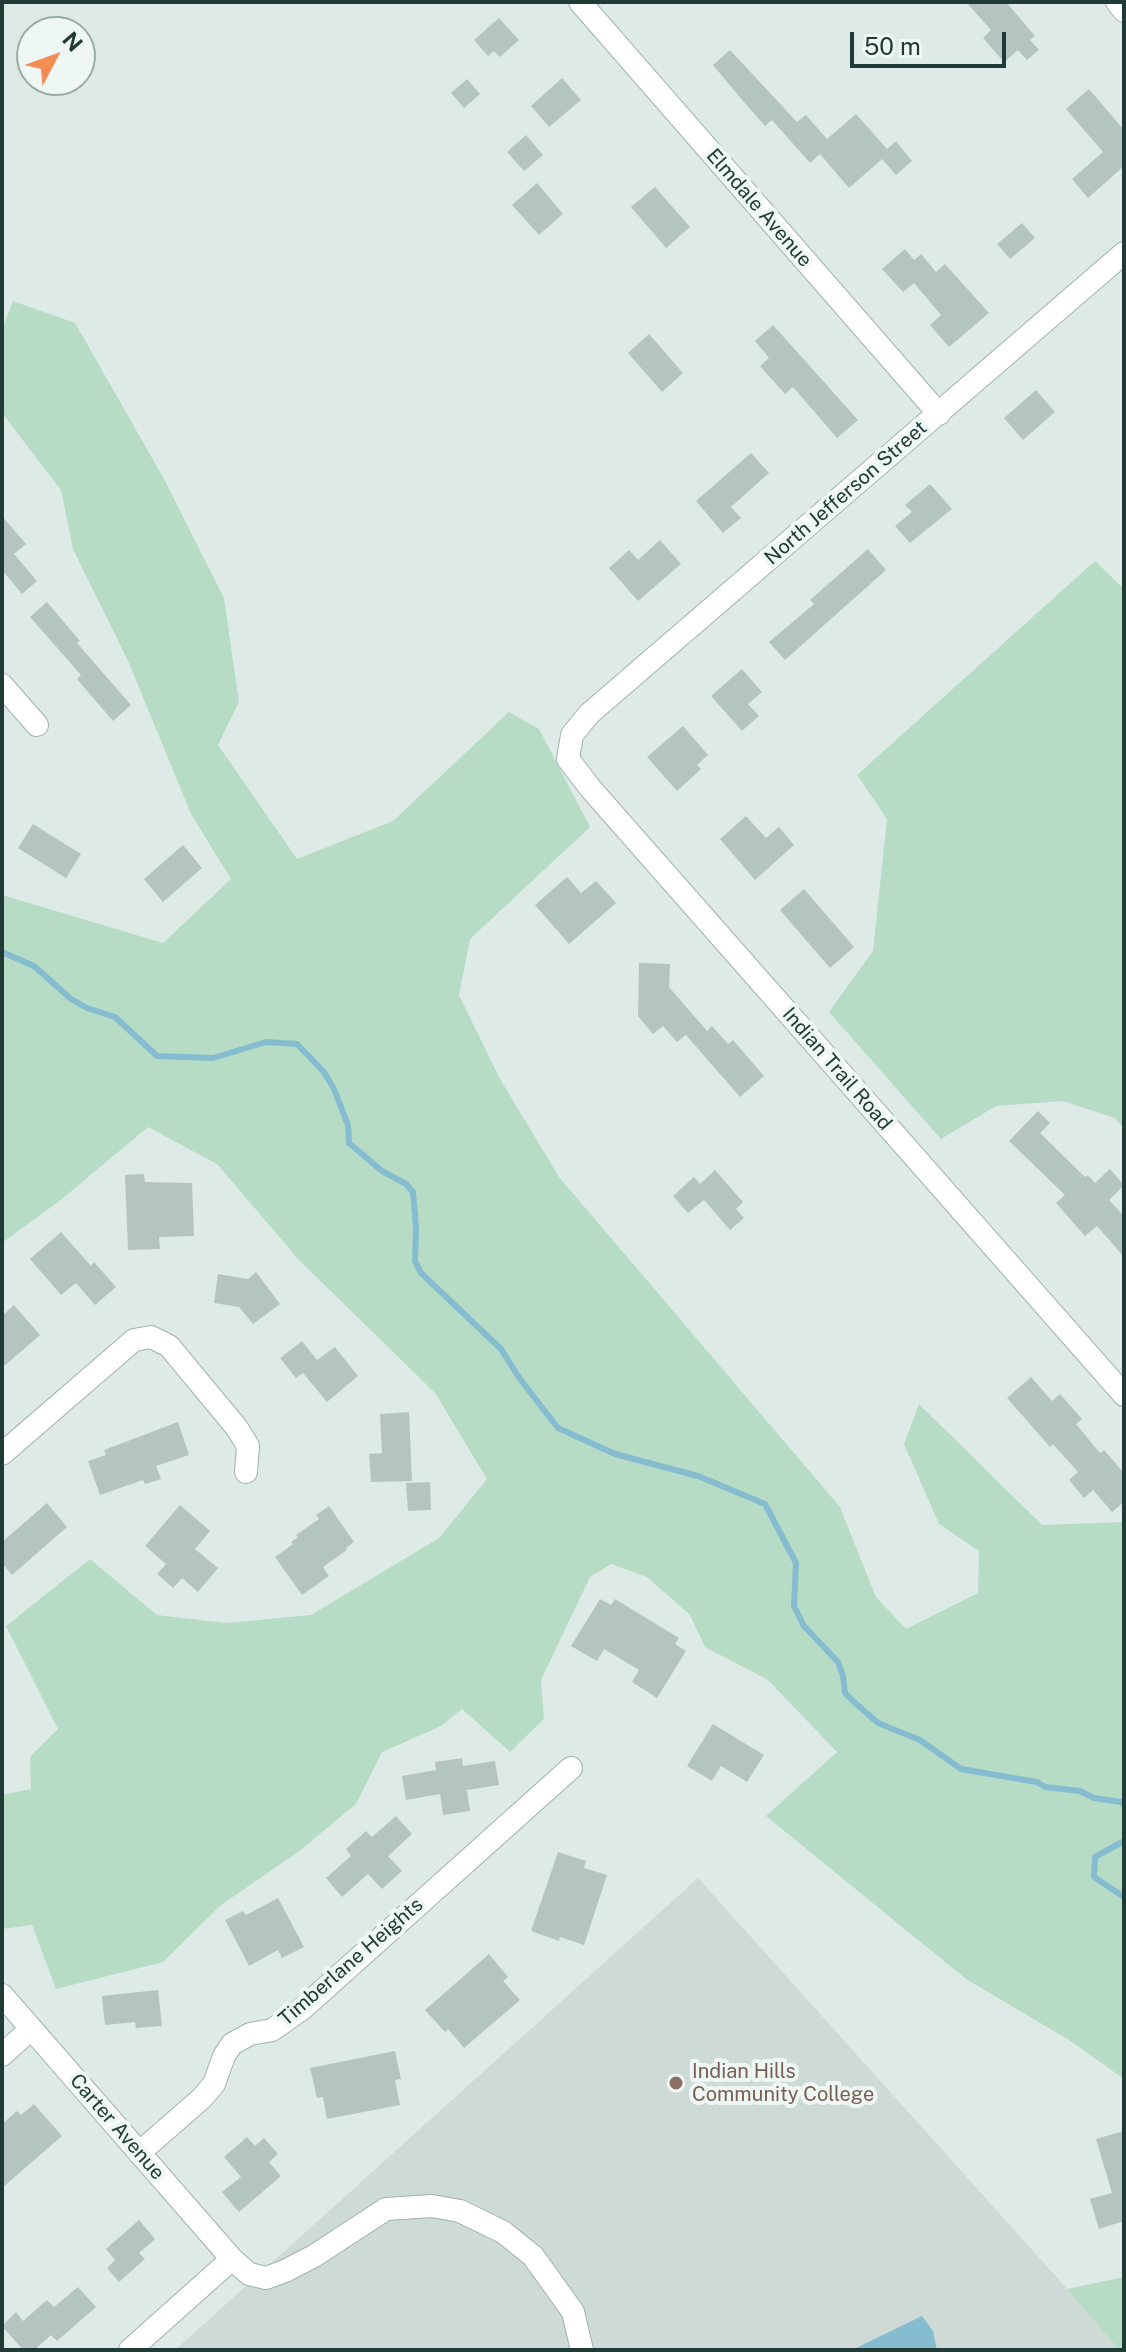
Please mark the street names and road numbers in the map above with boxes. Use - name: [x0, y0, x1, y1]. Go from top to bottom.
- street label: Elmdale Avenue: [701, 144, 817, 272]
- street label: North Jefferson Street: [760, 416, 932, 570]
- street label: Indian Trail Road: [777, 1003, 897, 1135]
- street label: Timberlane Heights: [274, 1893, 428, 2031]
- street label: Carter Avenue: [65, 2069, 169, 2185]

